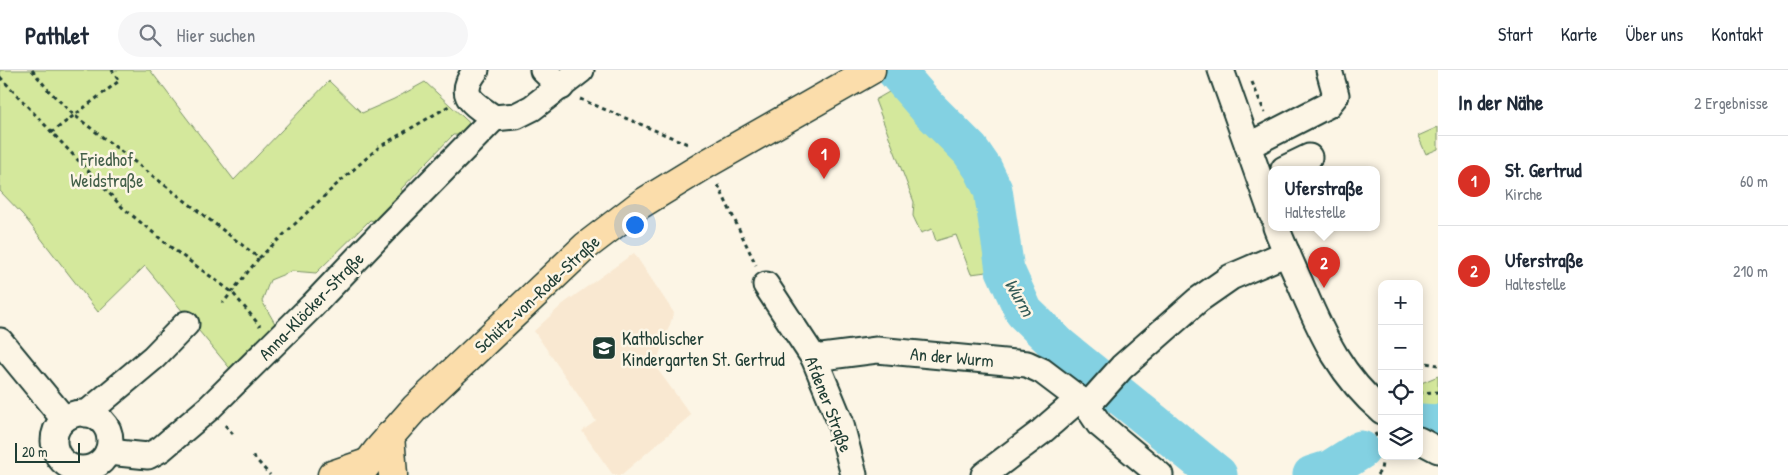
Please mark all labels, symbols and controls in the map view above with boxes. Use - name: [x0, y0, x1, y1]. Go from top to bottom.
- search box: [118, 12, 468, 57]
- text: Pathlet: [25, 19, 88, 51]
- icon: search: [136, 21, 164, 49]
- text: Hier suchen: [176, 22, 255, 48]
- text: Start: [1498, 22, 1533, 47]
- text: Karte: [1561, 22, 1597, 47]
- text: Über uns: [1625, 22, 1683, 47]
- text: Kontakt: [1711, 22, 1763, 47]
- text: In der Nähe: [1458, 88, 1543, 117]
- text: 2 Ergebnisse: [1694, 92, 1768, 114]
- pin: 1: [808, 138, 840, 179]
- park label: Friedhof Weidstraße: [70, 147, 144, 193]
- text: St. Gertrud: [1505, 157, 1582, 183]
- popup: [1268, 166, 1380, 231]
- text: 1: [1471, 170, 1477, 192]
- text: 60 m: [1740, 170, 1768, 192]
- text: Uferstraße: [1285, 175, 1363, 201]
- text: Kirche: [1505, 183, 1542, 205]
- text: Haltestelle: [1285, 201, 1346, 223]
- your location: [622, 212, 648, 238]
- street label: Schütz-von-Rode-Straße: [469, 229, 605, 359]
- street label: Anna-Klöcker-Straße: [253, 246, 369, 366]
- pin: 2: [1308, 247, 1340, 288]
- text: Uferstraße: [1505, 247, 1583, 273]
- text: 2: [1470, 260, 1478, 282]
- text: 210 m: [1733, 260, 1768, 282]
- water label: Wurm: [999, 273, 1042, 322]
- text: Haltestelle: [1505, 273, 1566, 295]
- map controls: [1378, 280, 1423, 460]
- button: +: [1378, 280, 1423, 325]
- button: −: [1378, 325, 1423, 370]
- place label: Katholischer Kindergarten St. Gertrud: [622, 326, 785, 372]
- school or university icon: Katholischer Kindergarten St. Gertrud: [591, 335, 617, 361]
- street label: An der Wurm: [909, 341, 995, 373]
- street label: Afdener Straße: [799, 352, 859, 456]
- button: locate: [1378, 370, 1423, 415]
- button: layers: [1378, 415, 1423, 460]
- scale bar: [15, 440, 80, 463]
- text: 20 m: [22, 442, 48, 461]

